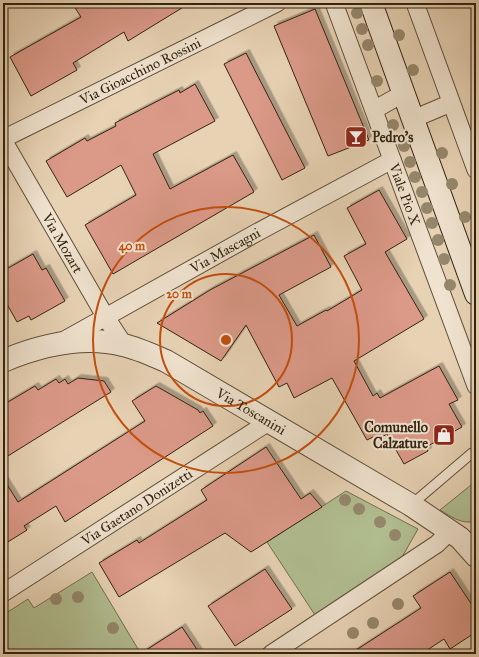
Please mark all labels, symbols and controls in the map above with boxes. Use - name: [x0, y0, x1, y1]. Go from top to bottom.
- street label: Via Gioacchino Rossini: [76, 34, 204, 109]
- bar icon: Pedro's: [343, 124, 369, 150]
- place label: Pedro's: [372, 129, 413, 146]
- street label: Viale Pio X: [385, 160, 424, 228]
- street label: Via Mozart: [38, 209, 87, 276]
- street label: Via Mascagni: [186, 224, 263, 277]
- text: 40 m: [119, 239, 146, 254]
- text: 20 m: [166, 287, 193, 301]
- centre of rings: [219, 333, 233, 347]
- street label: Via Toscanini: [212, 384, 289, 438]
- place label: Comunello Calzature: [364, 419, 428, 452]
- shop icon: Comunello Calzature: [431, 422, 457, 448]
- street label: Via Gaetano Donizetti: [77, 465, 196, 550]

